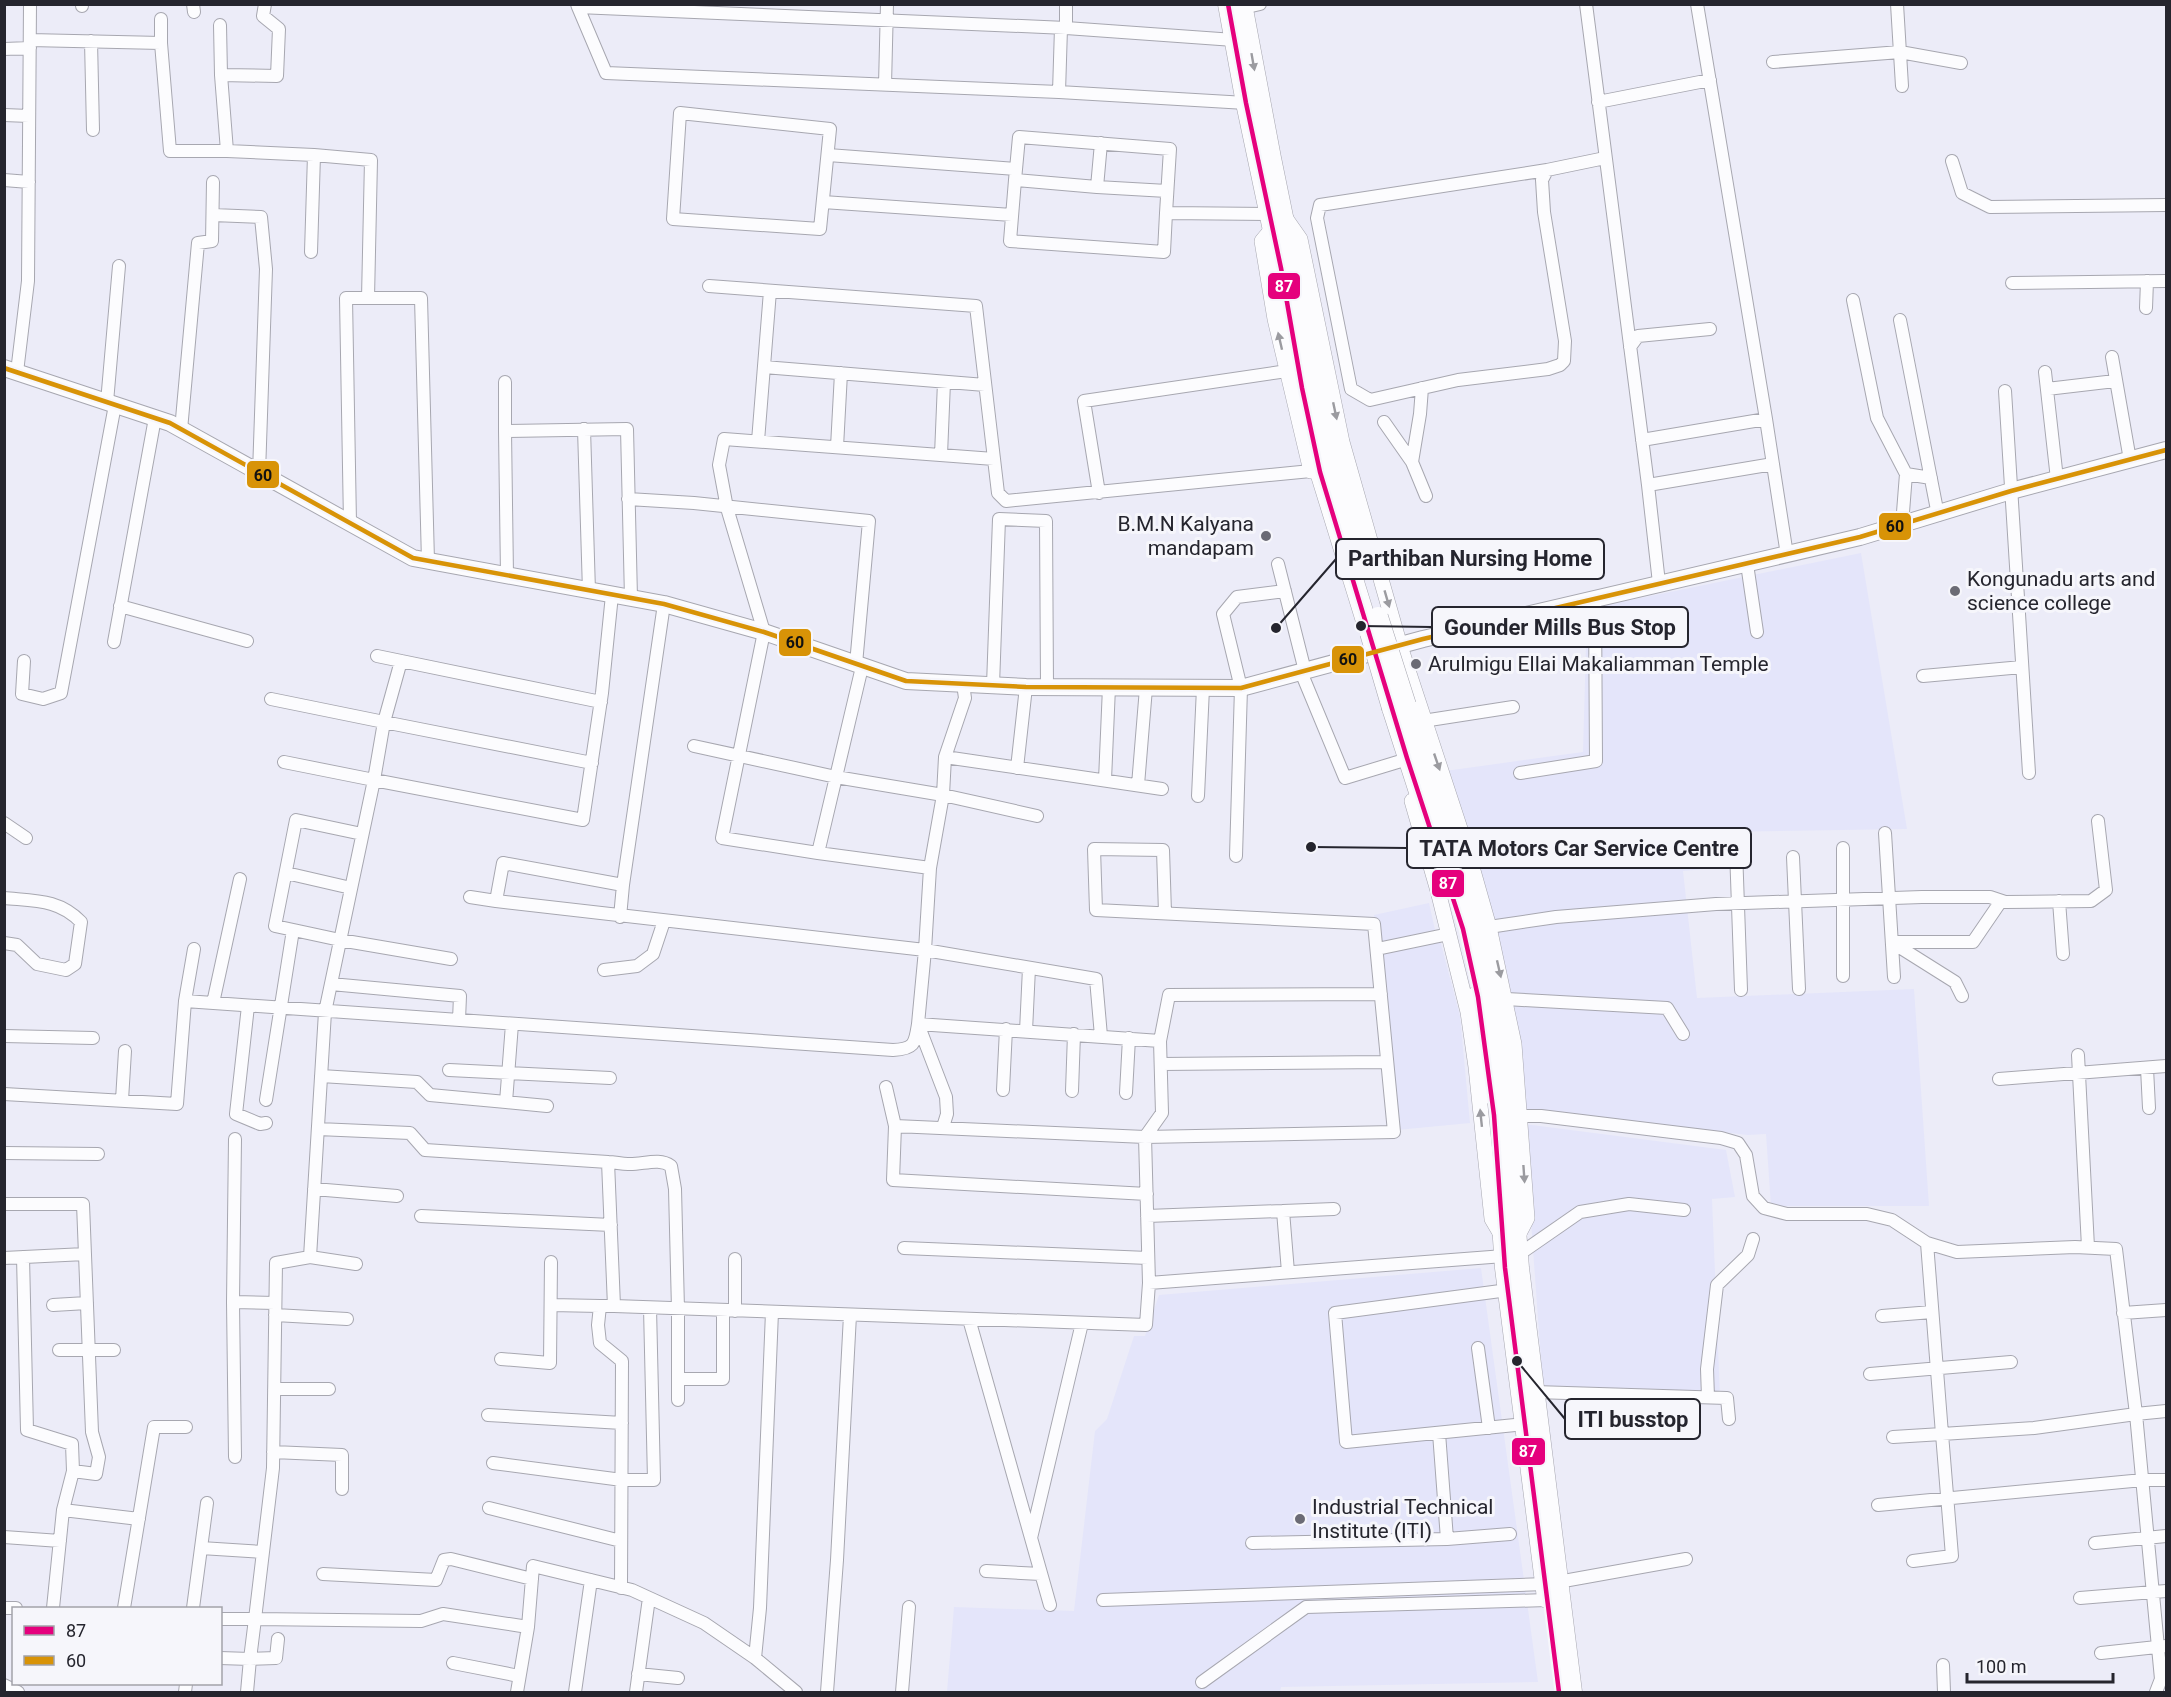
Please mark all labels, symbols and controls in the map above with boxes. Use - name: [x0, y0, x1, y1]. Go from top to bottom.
- one-way arrow: [1249, 53, 1258, 72]
- line badge: 87: [1267, 272, 1301, 300]
- text: 87: [1275, 277, 1293, 296]
- one-way arrow: [1274, 332, 1284, 350]
- one-way arrow: [1331, 402, 1341, 420]
- line badge: 60: [246, 460, 280, 489]
- text: 60: [254, 466, 272, 485]
- place label: B.M.N Kalyana mandapam: [1117, 512, 1254, 560]
- line badge: 60: [1878, 512, 1912, 541]
- text: 60: [1886, 517, 1904, 536]
- marker: B.M.N Kalyana mandapam: [1259, 529, 1273, 543]
- callout: Parthiban Nursing Home: [1336, 539, 1604, 579]
- text: Parthiban Nursing Home: [1348, 546, 1592, 571]
- place label: Kongunadu arts and science college: [1967, 567, 2155, 615]
- marker: Kongunadu arts and science college: [1948, 584, 1962, 598]
- one-way arrow: [1383, 590, 1392, 608]
- callout: Gounder Mills Bus Stop: [1432, 607, 1688, 647]
- text: Gounder Mills Bus Stop: [1444, 615, 1676, 640]
- line badge: 60: [778, 628, 812, 657]
- text: 60: [786, 633, 804, 652]
- line badge: 60: [1331, 645, 1365, 674]
- text: 60: [1339, 650, 1357, 669]
- place label: Arulmigu Ellai Makaliamman Temple: [1428, 652, 1769, 676]
- marker: Arulmigu Ellai Makaliamman Temple: [1409, 657, 1423, 671]
- one-way arrow: [1433, 753, 1442, 771]
- callout: TATA Motors Car Service Centre: [1407, 828, 1751, 868]
- text: TATA Motors Car Service Centre: [1419, 836, 1739, 861]
- line badge: 87: [1431, 869, 1465, 898]
- text: 87: [1439, 874, 1457, 893]
- one-way arrow: [1494, 960, 1504, 978]
- one-way arrow: [1477, 1108, 1486, 1127]
- one-way arrow: [1519, 1165, 1529, 1184]
- callout: ITI busstop: [1565, 1399, 1700, 1439]
- text: ITI busstop: [1578, 1407, 1688, 1432]
- line badge: 87: [1511, 1437, 1546, 1466]
- text: 87: [1519, 1442, 1537, 1461]
- place label: Industrial Technical Institute (ITI): [1312, 1495, 1493, 1543]
- marker: Industrial Technical Institute (ITI): [1293, 1512, 1307, 1526]
- legend: [12, 1607, 222, 1685]
- text: 87: [66, 1620, 86, 1641]
- scale bar: [1967, 1646, 2112, 1684]
- text: 60: [66, 1650, 86, 1671]
- text: 100 m: [1976, 1656, 2027, 1677]

